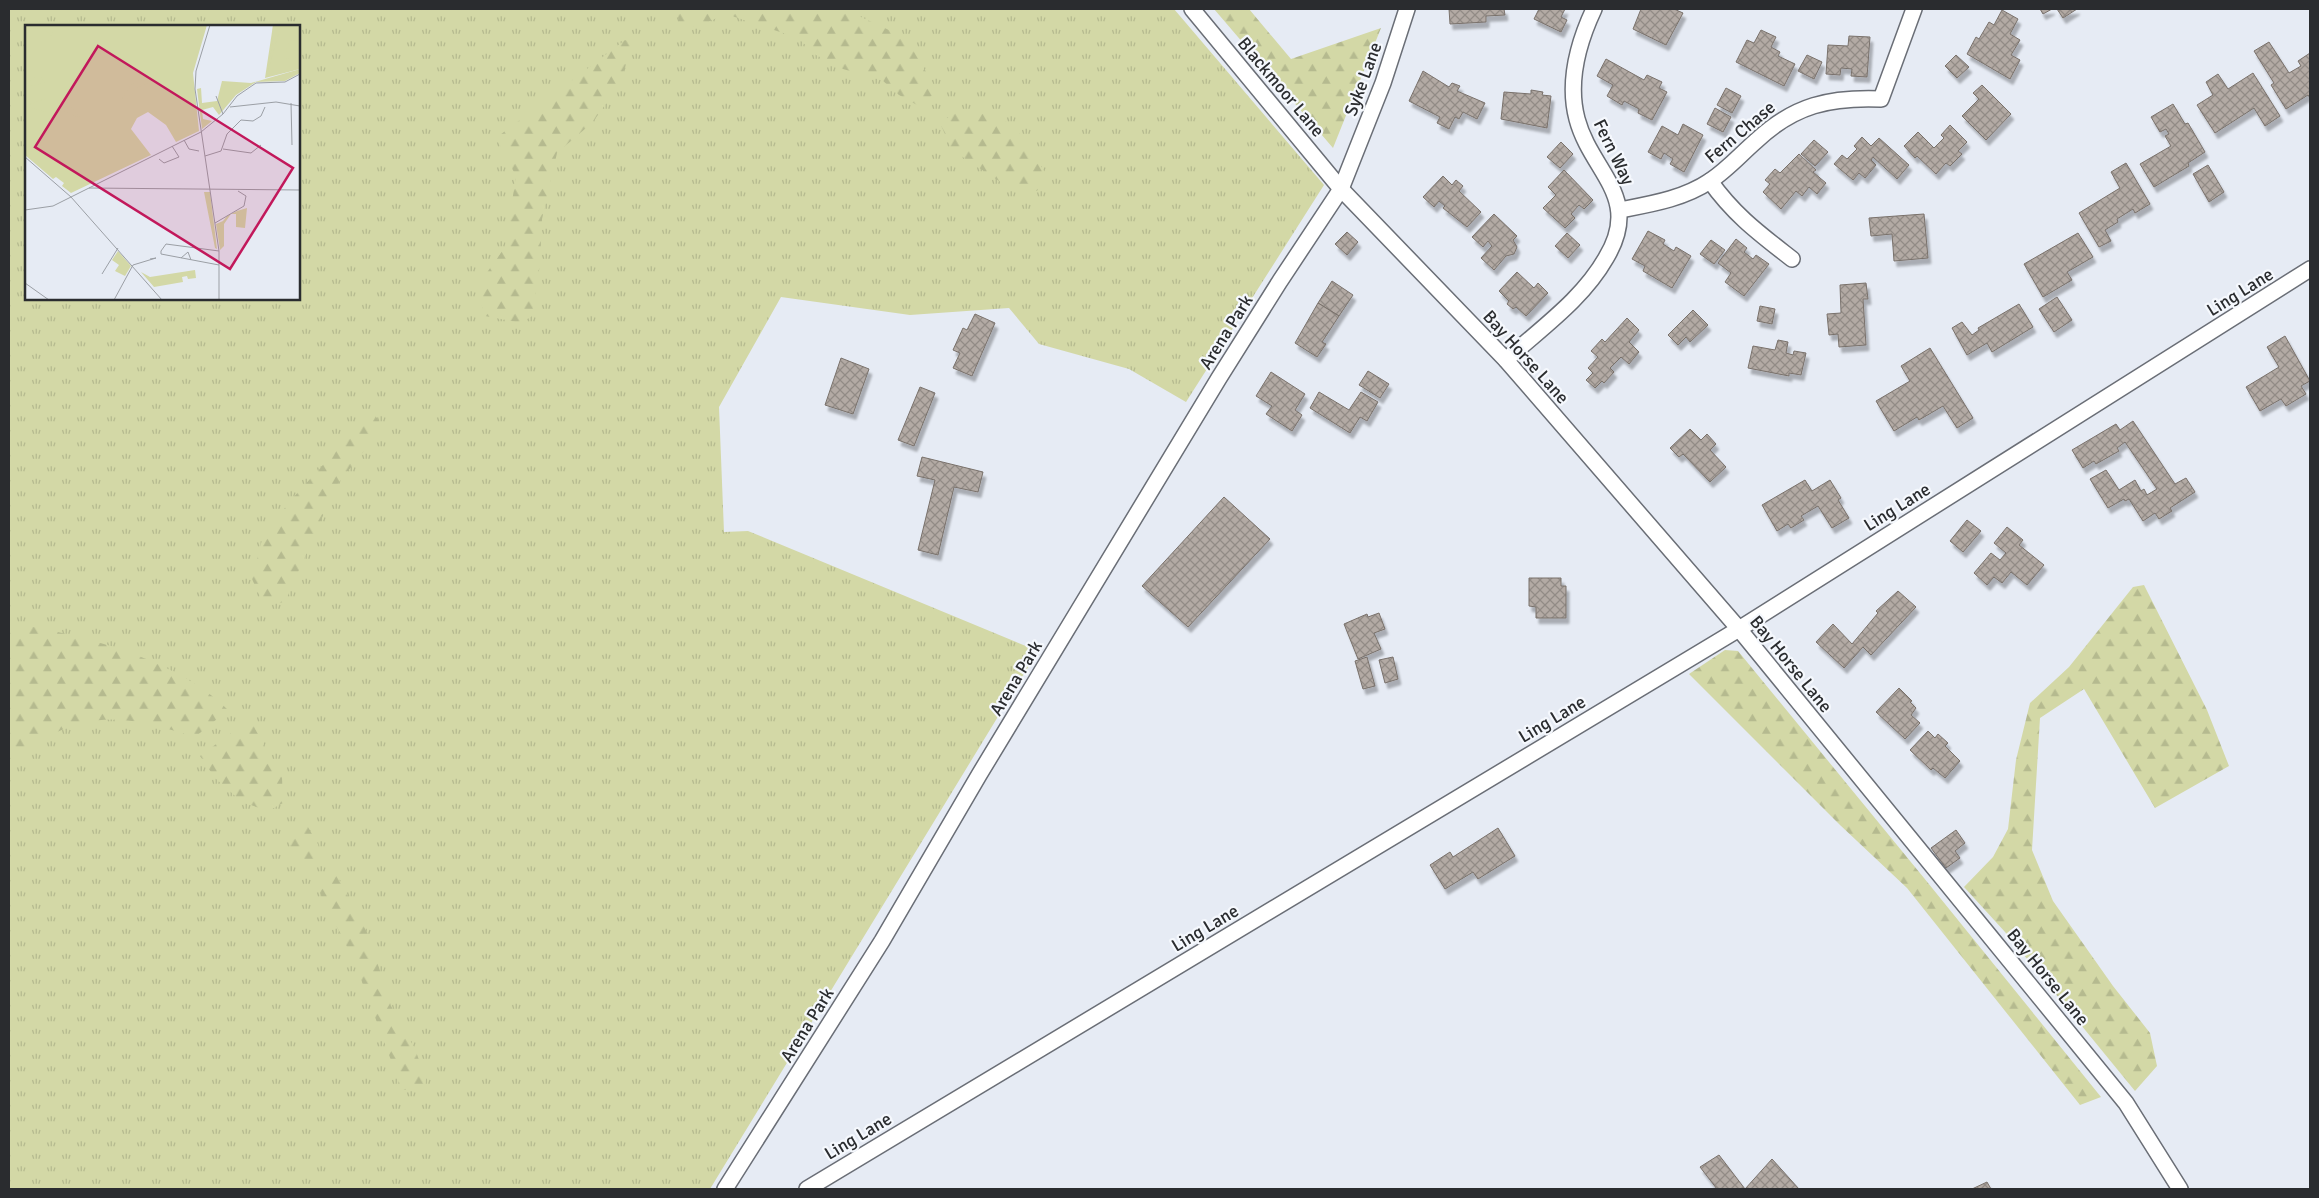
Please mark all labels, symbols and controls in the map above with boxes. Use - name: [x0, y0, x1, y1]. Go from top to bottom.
- inset map: [25, 25, 300, 300]
- street label: Blackmoor Lane: [1233, 33, 1329, 141]
- street label: Syke Lane: [1340, 39, 1386, 119]
- street label: Fern Chase: [1700, 96, 1780, 168]
- street label: Fern Way: [1589, 116, 1640, 189]
- street label: Ling Lane: [2203, 263, 2277, 321]
- street label: Arena Park: [1194, 291, 1258, 373]
- street label: Bay Horse Lane: [1478, 306, 1574, 408]
- street label: Ling Lane: [1860, 478, 1934, 536]
- street label: Bay Horse Lane: [1745, 611, 1837, 717]
- street label: Arena Park: [985, 636, 1047, 720]
- street label: Ling Lane: [1514, 690, 1590, 748]
- street label: Ling Lane: [1167, 899, 1243, 957]
- street label: Bay Horse Lane: [2002, 924, 2094, 1030]
- street label: Arena Park: [775, 984, 839, 1066]
- street label: Ling Lane: [820, 1107, 896, 1165]

